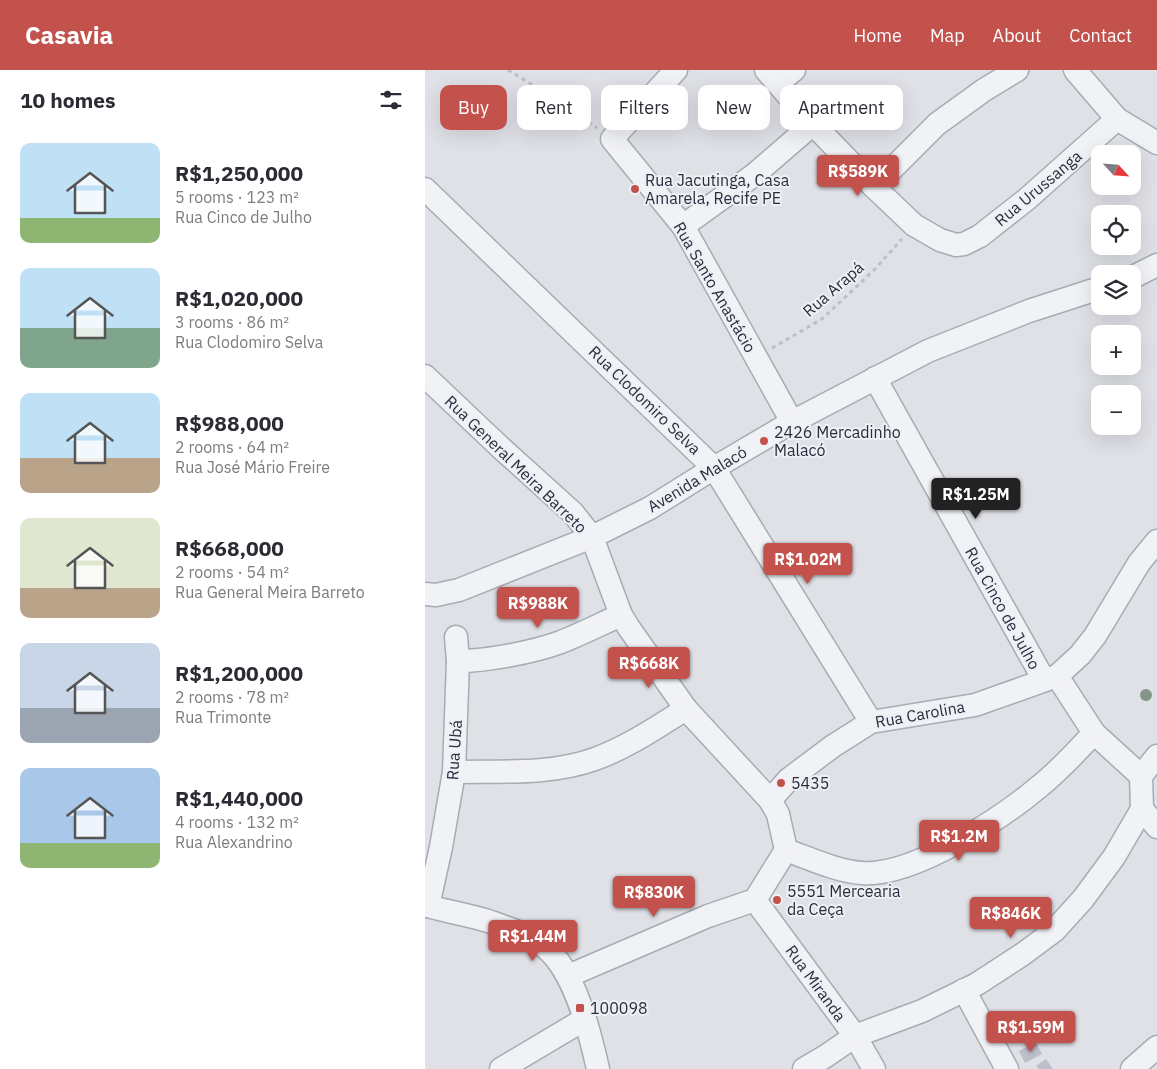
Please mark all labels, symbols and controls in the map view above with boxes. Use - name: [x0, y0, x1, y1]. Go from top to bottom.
- text: Casavia: [25, 19, 113, 51]
- text: Home: [854, 24, 902, 47]
- text: Map: [930, 24, 965, 47]
- text: About: [993, 24, 1041, 47]
- text: Contact: [1069, 24, 1132, 47]
- chip: Buy: [440, 85, 507, 130]
- chip: Rent: [517, 85, 591, 130]
- chip: Filters: [601, 85, 688, 130]
- chip: New: [698, 85, 770, 130]
- chip: Apartment: [780, 85, 903, 130]
- text: 10 homes: [20, 86, 116, 114]
- icon: filters: [377, 86, 405, 114]
- street label: Rua Urussanga: [990, 145, 1086, 230]
- north arrow: [1091, 145, 1141, 195]
- map controls: [1091, 145, 1141, 435]
- pin: R$589K: [817, 154, 899, 197]
- text: R$1,250,000: [175, 159, 303, 187]
- text: R$589K: [828, 161, 888, 181]
- icon: home: [60, 163, 120, 223]
- place label: Rua Jacutinga, Casa Amarela, Recife PE: [645, 170, 790, 208]
- marker: Rua Jacutinga, Casa Amarela, Recife PE: [629, 183, 641, 195]
- text: 5 rooms · 123 m²: [175, 187, 299, 207]
- button: locate: [1091, 205, 1141, 255]
- text: Rua Cinco de Julho: [175, 207, 312, 227]
- street label: Rua Santo Anastácio: [669, 218, 761, 356]
- street label: Rua Arapá: [798, 257, 868, 321]
- button: layers: [1091, 265, 1141, 315]
- text: R$1,020,000: [175, 284, 303, 312]
- icon: home: [60, 288, 120, 348]
- text: 3 rooms · 86 m²: [175, 312, 289, 332]
- button: +: [1091, 325, 1141, 375]
- text: Rua Clodomiro Selva: [175, 332, 323, 352]
- street label: Rua Clodomiro Selva: [585, 341, 706, 459]
- button: −: [1091, 385, 1141, 435]
- street label: Rua General Meira Barreto: [441, 391, 591, 537]
- text: R$988,000: [175, 409, 284, 437]
- icon: home: [60, 413, 120, 473]
- place label: 2426 Mercadinho Malacó: [774, 422, 901, 460]
- marker: 2426 Mercadinho Malacó: [758, 435, 770, 447]
- text: 2 rooms · 64 m²: [175, 437, 289, 457]
- street label: Avenida Malacó: [644, 441, 750, 517]
- text: Rua José Mário Freire: [175, 457, 330, 477]
- pin: R$1.25M: [930, 478, 1022, 520]
- text: R$1.25M: [942, 484, 1010, 504]
- text: R$668,000: [175, 534, 284, 562]
- icon: home: [60, 538, 120, 598]
- pin: R$1.02M: [762, 542, 854, 585]
- street label: Rua Cinco de Julho: [961, 543, 1045, 673]
- text: R$1.02M: [774, 549, 842, 569]
- text: 2 rooms · 54 m²: [175, 562, 289, 582]
- text: Rua General Meira Barreto: [175, 582, 365, 602]
- pin: R$988K: [497, 586, 579, 629]
- text: R$988K: [508, 593, 568, 613]
- pin: R$668K: [608, 646, 690, 689]
- text: R$668K: [619, 653, 679, 673]
- text: R$1,200,000: [175, 659, 303, 687]
- icon: home: [60, 663, 120, 723]
- text: 2 rooms · 78 m²: [175, 687, 289, 707]
- street label: Rua Carolina: [874, 696, 967, 732]
- text: Rua Trimonte: [175, 707, 271, 727]
- street label: Rua Ubá: [442, 719, 466, 781]
- place label: 5435: [791, 773, 829, 793]
- marker: 5435: [775, 777, 787, 789]
- text: R$1,440,000: [175, 784, 303, 812]
- icon: home: [60, 788, 120, 848]
- text: 4 rooms · 132 m²: [175, 812, 299, 832]
- pin: R$1.2M: [918, 820, 1000, 862]
- text: R$1.2M: [930, 826, 988, 846]
- text: Rua Alexandrino: [175, 832, 293, 852]
- pin: R$830K: [613, 876, 695, 918]
- place label: 5551 Mercearia da Ceça: [787, 881, 901, 919]
- text: R$830K: [624, 882, 684, 902]
- marker: 5551 Mercearia da Ceça: [771, 894, 783, 906]
- pin: R$846K: [970, 896, 1052, 939]
- text: R$846K: [981, 903, 1041, 923]
- pin: R$1.44M: [487, 920, 579, 962]
- text: R$1.44M: [499, 926, 567, 946]
- street label: Rua Miranda: [781, 941, 851, 1026]
- place label: 100098: [590, 998, 648, 1018]
- marker: 100098: [574, 1002, 586, 1014]
- pin: R$1.59M: [985, 1010, 1077, 1053]
- text: R$1.59M: [997, 1017, 1065, 1037]

